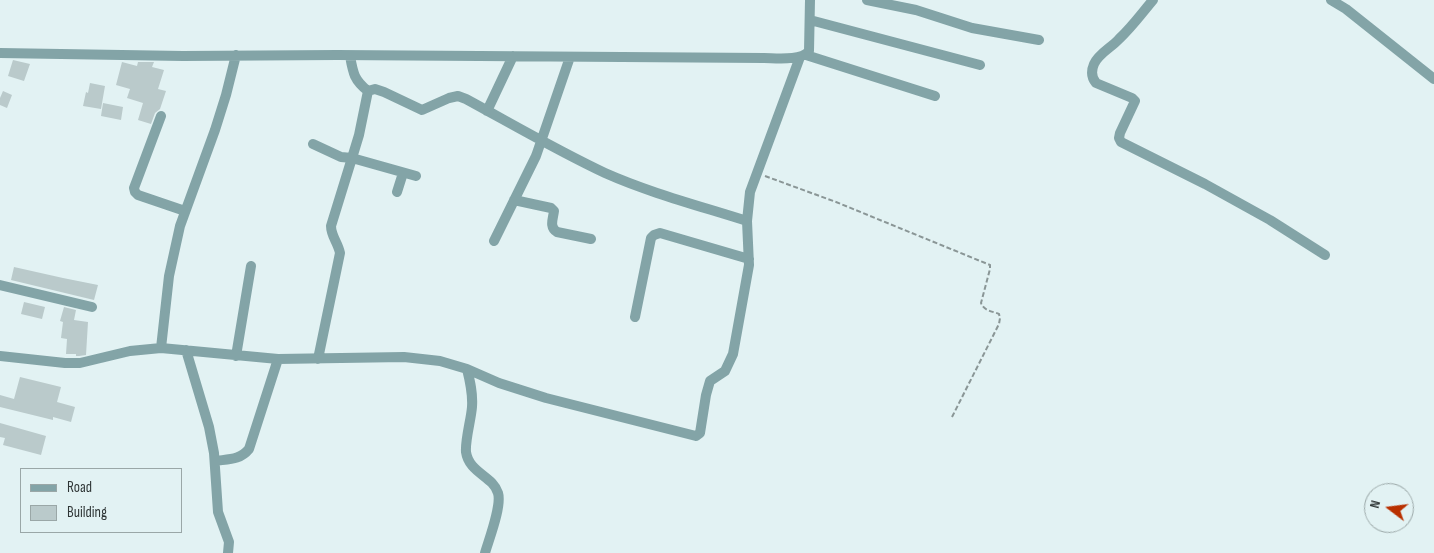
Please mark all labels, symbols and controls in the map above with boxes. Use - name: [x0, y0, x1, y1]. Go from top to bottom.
- legend: [20, 468, 182, 533]
- text: Road: [67, 478, 92, 497]
- north arrow: [1364, 483, 1414, 533]
- text: N: [1366, 498, 1384, 510]
- text: Building: [67, 503, 107, 522]

